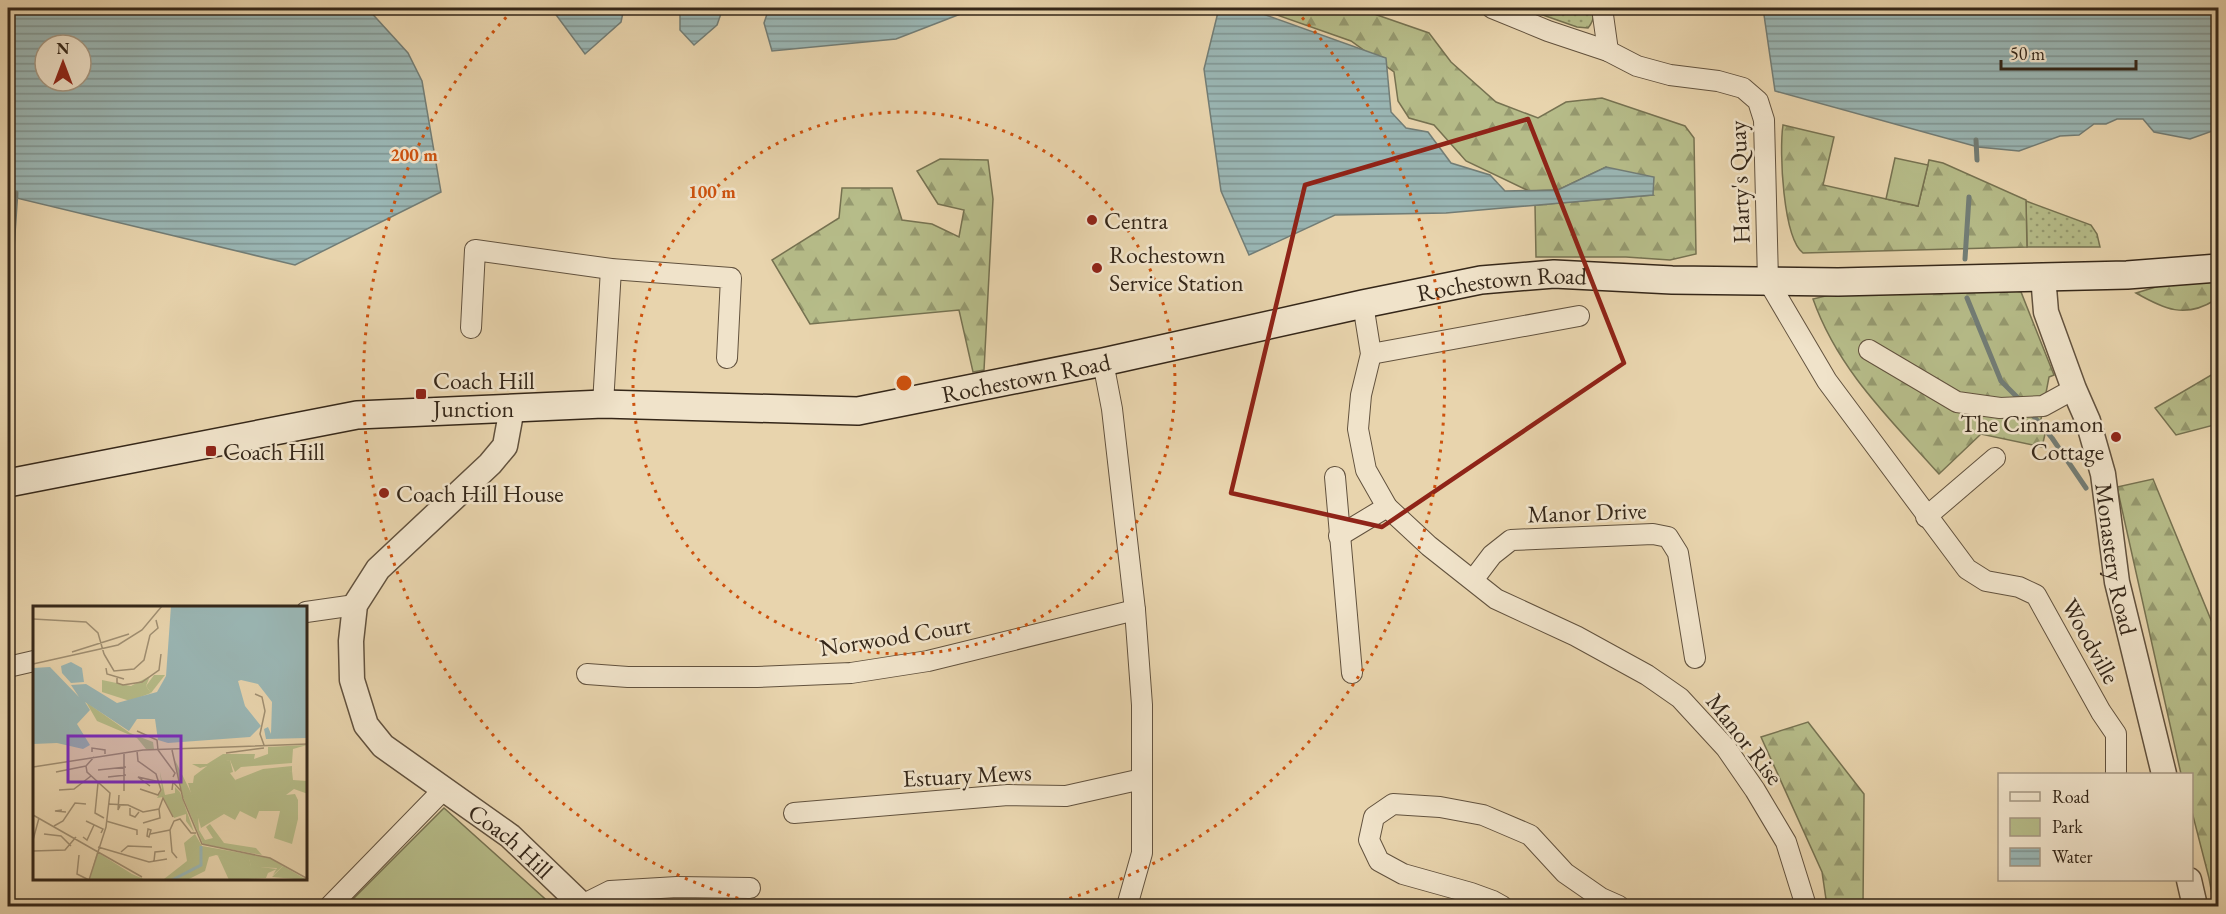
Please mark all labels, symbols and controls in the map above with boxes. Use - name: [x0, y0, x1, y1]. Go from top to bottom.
- north arrow: [33, 33, 93, 93]
- scale bar: [2001, 33, 2136, 71]
- text: N: [57, 38, 70, 59]
- text: 50 m: [2010, 42, 2045, 65]
- street label: Harty's Quay: [1721, 119, 1757, 244]
- text: 200 m: [390, 143, 438, 166]
- text: 100 m: [688, 180, 736, 203]
- place label: Centra: [1104, 205, 1169, 236]
- marker: Centra: [1085, 213, 1099, 227]
- place label: Rochestown Service Station: [1109, 239, 1244, 298]
- street label: Rochestown Road: [1414, 258, 1589, 308]
- marker: Rochestown Service Station: [1090, 261, 1104, 275]
- street label: Rochestown Road: [939, 345, 1114, 409]
- place label: Coach Hill Junction: [431, 365, 535, 424]
- centre of rings: [894, 373, 914, 393]
- marker: Coach Hill Junction: [414, 387, 428, 401]
- place label: The Cinnamon Cottage: [1960, 408, 2104, 467]
- marker: The Cinnamon Cottage: [2109, 430, 2123, 444]
- place label: Coach Hill: [223, 436, 325, 467]
- marker: Coach Hill: [204, 444, 218, 458]
- place label: Coach Hill House: [396, 478, 564, 509]
- street label: Monastery Road: [2089, 481, 2145, 639]
- marker: Coach Hill House: [377, 486, 391, 500]
- street label: Manor Drive: [1527, 494, 1647, 530]
- street label: Woodville: [2055, 593, 2127, 689]
- inset map: [33, 606, 308, 881]
- street label: Norwood Court: [817, 609, 973, 663]
- street label: Manor Rise: [1699, 687, 1791, 791]
- street label: Estuary Mews: [902, 756, 1032, 794]
- legend: [1998, 773, 2193, 881]
- text: Road: [2052, 785, 2091, 808]
- street label: Coach Hill: [462, 796, 560, 885]
- text: Park: [2052, 815, 2083, 838]
- text: Water: [2052, 845, 2093, 868]

